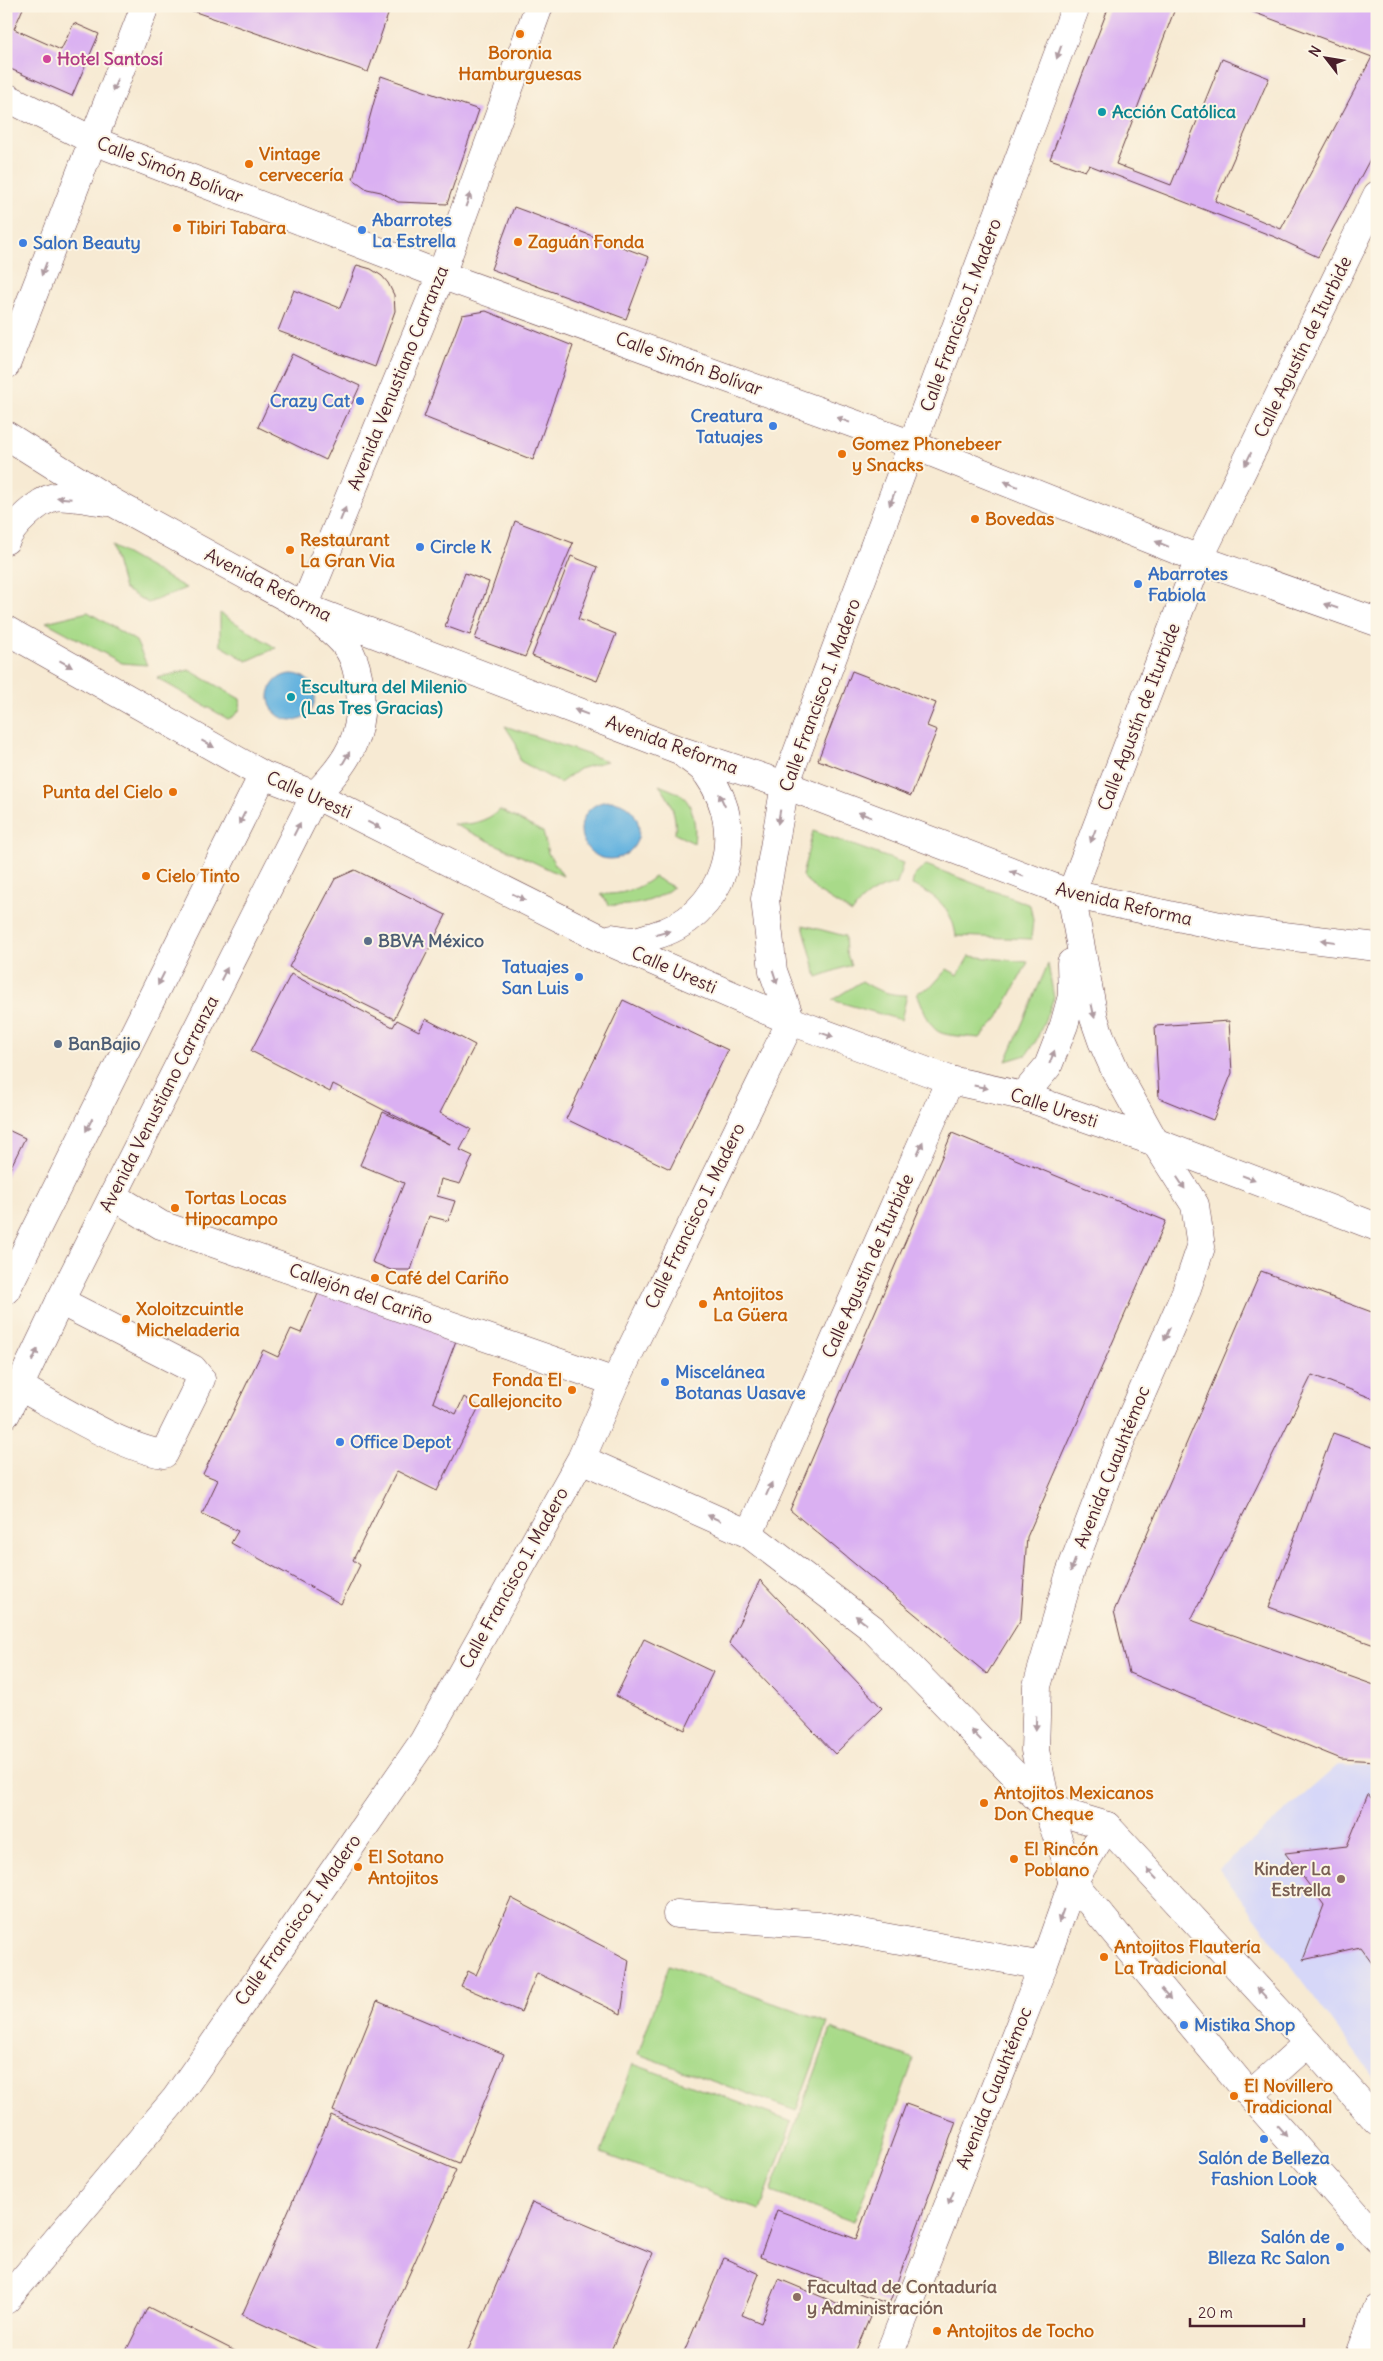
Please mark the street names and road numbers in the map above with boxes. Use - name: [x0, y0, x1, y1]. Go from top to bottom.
- street label: Calle Simón Bolívar: [94, 131, 247, 208]
- street label: Calle Francisco I. Madero: [915, 215, 1006, 415]
- street label: Calle Agustín de Iturbide: [1249, 252, 1357, 441]
- street label: Avenida Venustiano Carranza: [342, 262, 453, 493]
- street label: Calle Simón Bolívar: [612, 326, 766, 401]
- street label: Avenida Reforma: [201, 543, 336, 626]
- street label: Calle Francisco I. Madero: [774, 595, 865, 795]
- street label: Calle Agustín de Iturbide: [1092, 620, 1185, 814]
- street label: Avenida Reforma: [603, 710, 742, 779]
- street label: Calle Uresti: [263, 766, 355, 824]
- street label: Avenida Reforma: [1054, 877, 1195, 930]
- street label: Calle Uresti: [628, 941, 720, 999]
- street label: Avenida Venustiano Carranza: [94, 992, 223, 1216]
- street label: Calle Uresti: [1007, 1083, 1101, 1133]
- street label: Calle Francisco I. Madero: [639, 1119, 750, 1313]
- street label: Calle Agustín de Iturbide: [817, 1170, 919, 1361]
- street label: Callejón del Cariño: [286, 1258, 436, 1329]
- street label: Avenida Cuauhtémoc: [1068, 1382, 1155, 1551]
- street label: Calle Francisco I. Madero: [454, 1483, 573, 1673]
- street label: Calle Francisco I. Madero: [230, 1830, 366, 2010]
- street label: Avenida Cuauhtémoc: [950, 2003, 1037, 2172]

